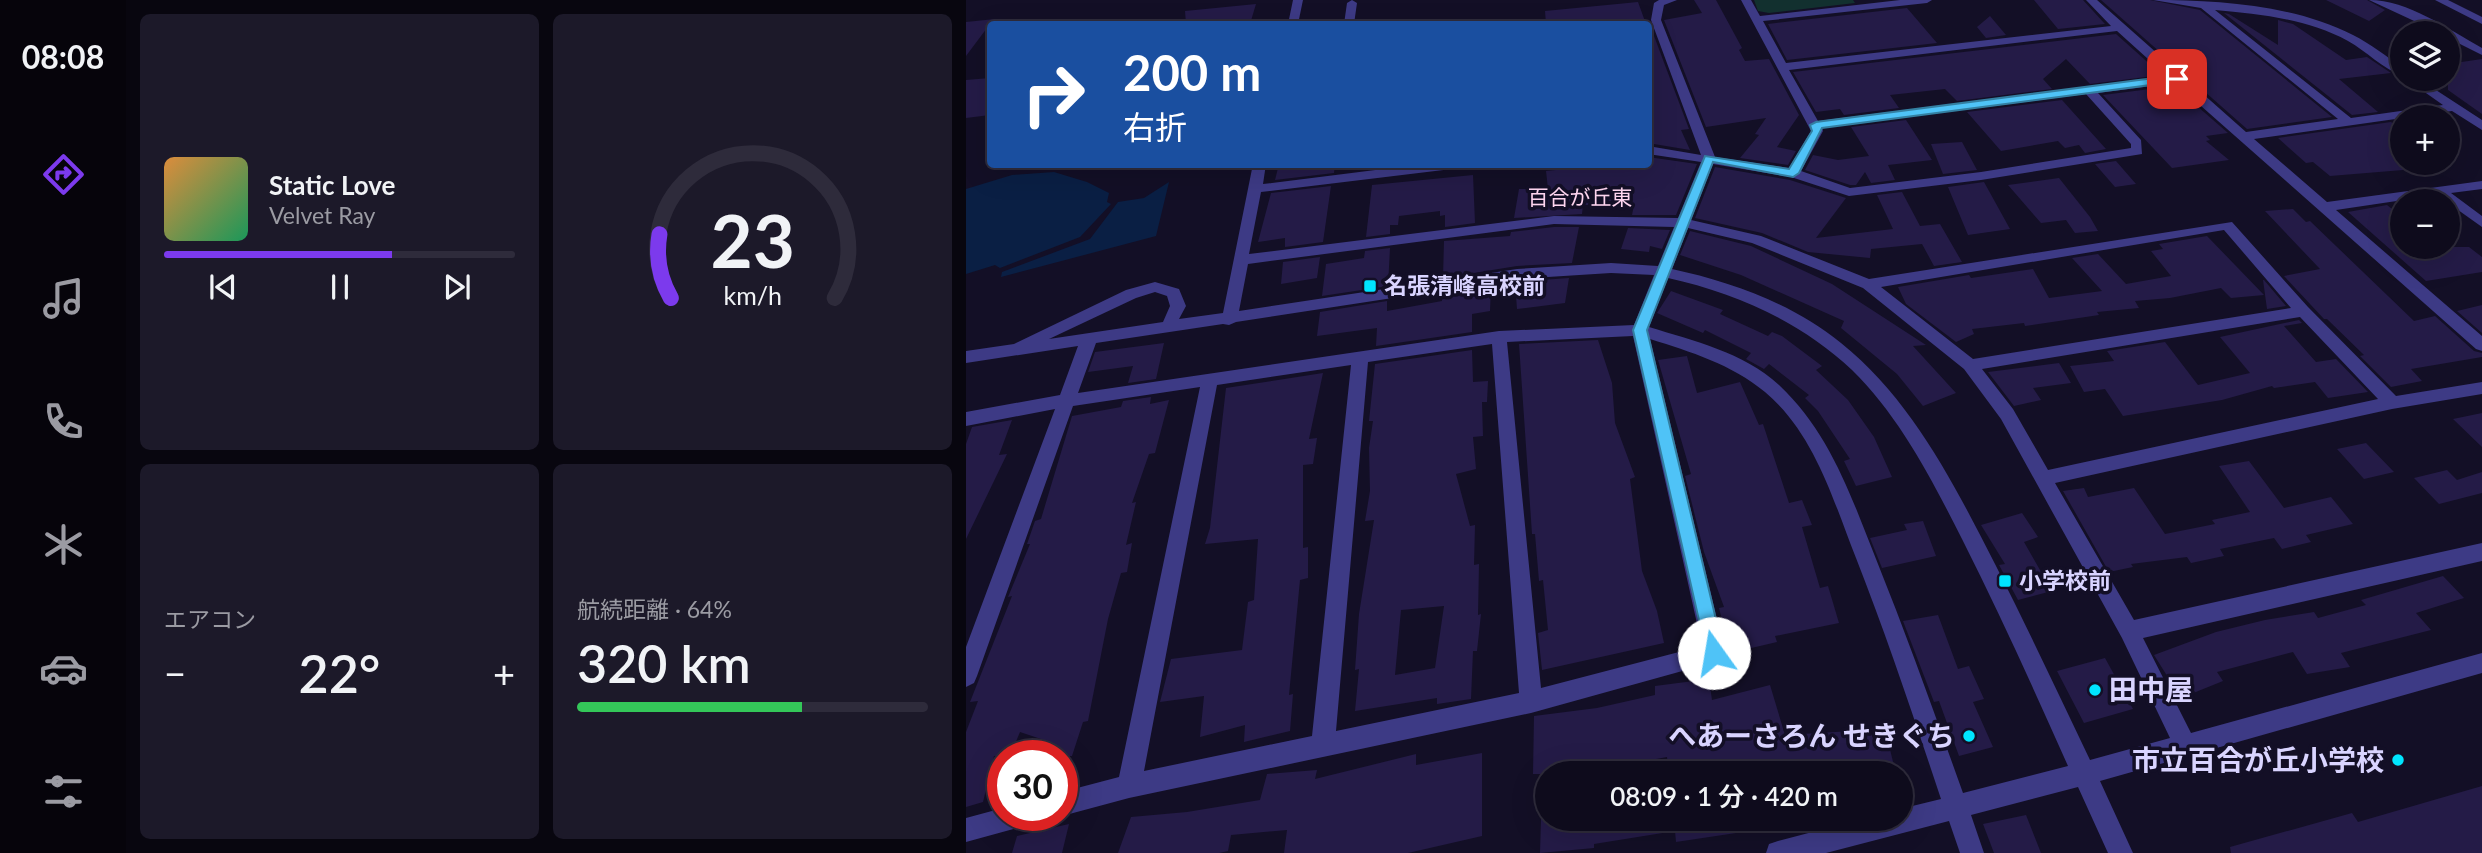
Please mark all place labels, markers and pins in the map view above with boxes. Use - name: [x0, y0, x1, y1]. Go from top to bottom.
- pin: [2147, 49, 2207, 109]
- place label: 名張清峰高校前: [1384, 271, 1545, 299]
- marker: 名張清峰高校前: [1362, 278, 1378, 294]
- place label: 小学校前: [2019, 566, 2111, 594]
- marker: 小学校前: [1997, 573, 2013, 589]
- place label: 田中屋: [2109, 672, 2193, 706]
- marker: 田中屋: [2087, 682, 2103, 698]
- place label: へあーさろん せきぐち: [1668, 718, 1955, 752]
- marker: へあーさろん せきぐち: [1961, 728, 1977, 744]
- place label: 市立百合が丘小学校: [2132, 742, 2384, 776]
- marker: 市立百合が丘小学校: [2390, 752, 2406, 768]

